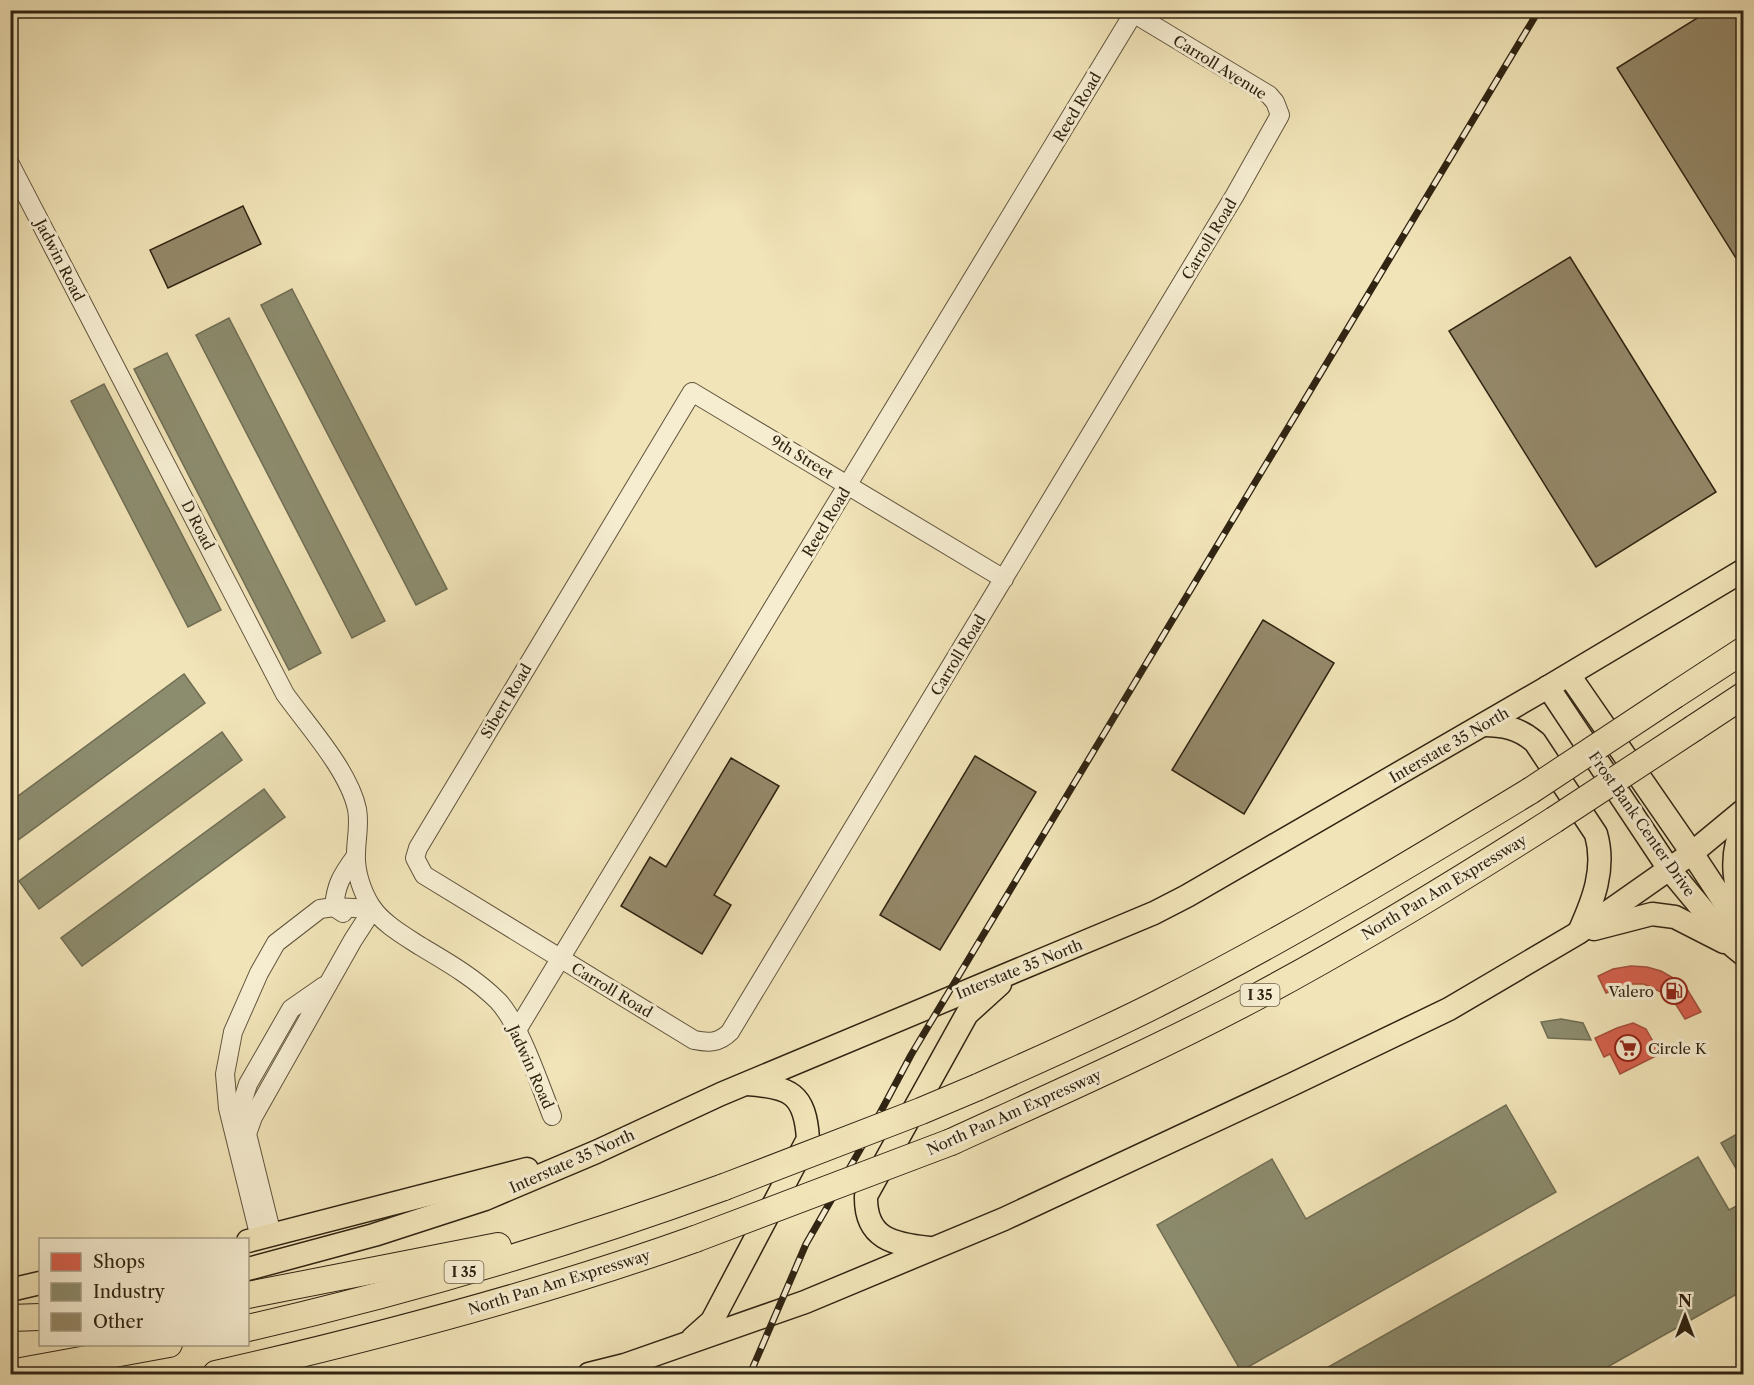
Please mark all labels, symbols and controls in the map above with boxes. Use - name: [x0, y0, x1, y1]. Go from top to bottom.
- street label: Carroll Avenue: [1170, 31, 1270, 103]
- street label: Reed Road: [1049, 69, 1105, 145]
- street label: Carroll Road: [1177, 195, 1241, 283]
- street label: Jadwin Road: [30, 214, 89, 304]
- street label: 9th Street: [767, 431, 837, 484]
- street label: Reed Road: [798, 484, 854, 560]
- street label: D Road: [177, 497, 219, 553]
- street label: Carroll Road: [926, 611, 990, 699]
- street label: Sibert Road: [476, 660, 536, 742]
- street label: Interstate 35 North: [1386, 703, 1513, 787]
- street label: Frost Bank Center Drive: [1585, 748, 1699, 900]
- street label: North Pan Am Expressway: [1358, 830, 1531, 944]
- street label: Interstate 35 North: [953, 935, 1086, 1003]
- street label: Carroll Road: [568, 958, 656, 1022]
- fuel station icon: Valero: [1659, 976, 1689, 1006]
- place label: Valero: [1607, 982, 1654, 1001]
- road number: I 35: [1240, 984, 1280, 1006]
- street label: Jadwin Road: [503, 1020, 558, 1112]
- supermarket icon: Circle K: [1613, 1033, 1643, 1063]
- place label: Circle K: [1648, 1039, 1708, 1058]
- street label: North Pan Am Expressway: [924, 1065, 1105, 1159]
- street label: Interstate 35 North: [506, 1125, 638, 1197]
- legend: [39, 1238, 249, 1346]
- street label: North Pan Am Expressway: [466, 1245, 653, 1319]
- text: Shops: [93, 1251, 145, 1273]
- road number: I 35: [444, 1261, 484, 1283]
- text: Industry: [93, 1281, 166, 1303]
- north arrow: [1655, 1286, 1715, 1346]
- text: N: [1678, 1291, 1692, 1311]
- text: Other: [93, 1311, 144, 1333]

